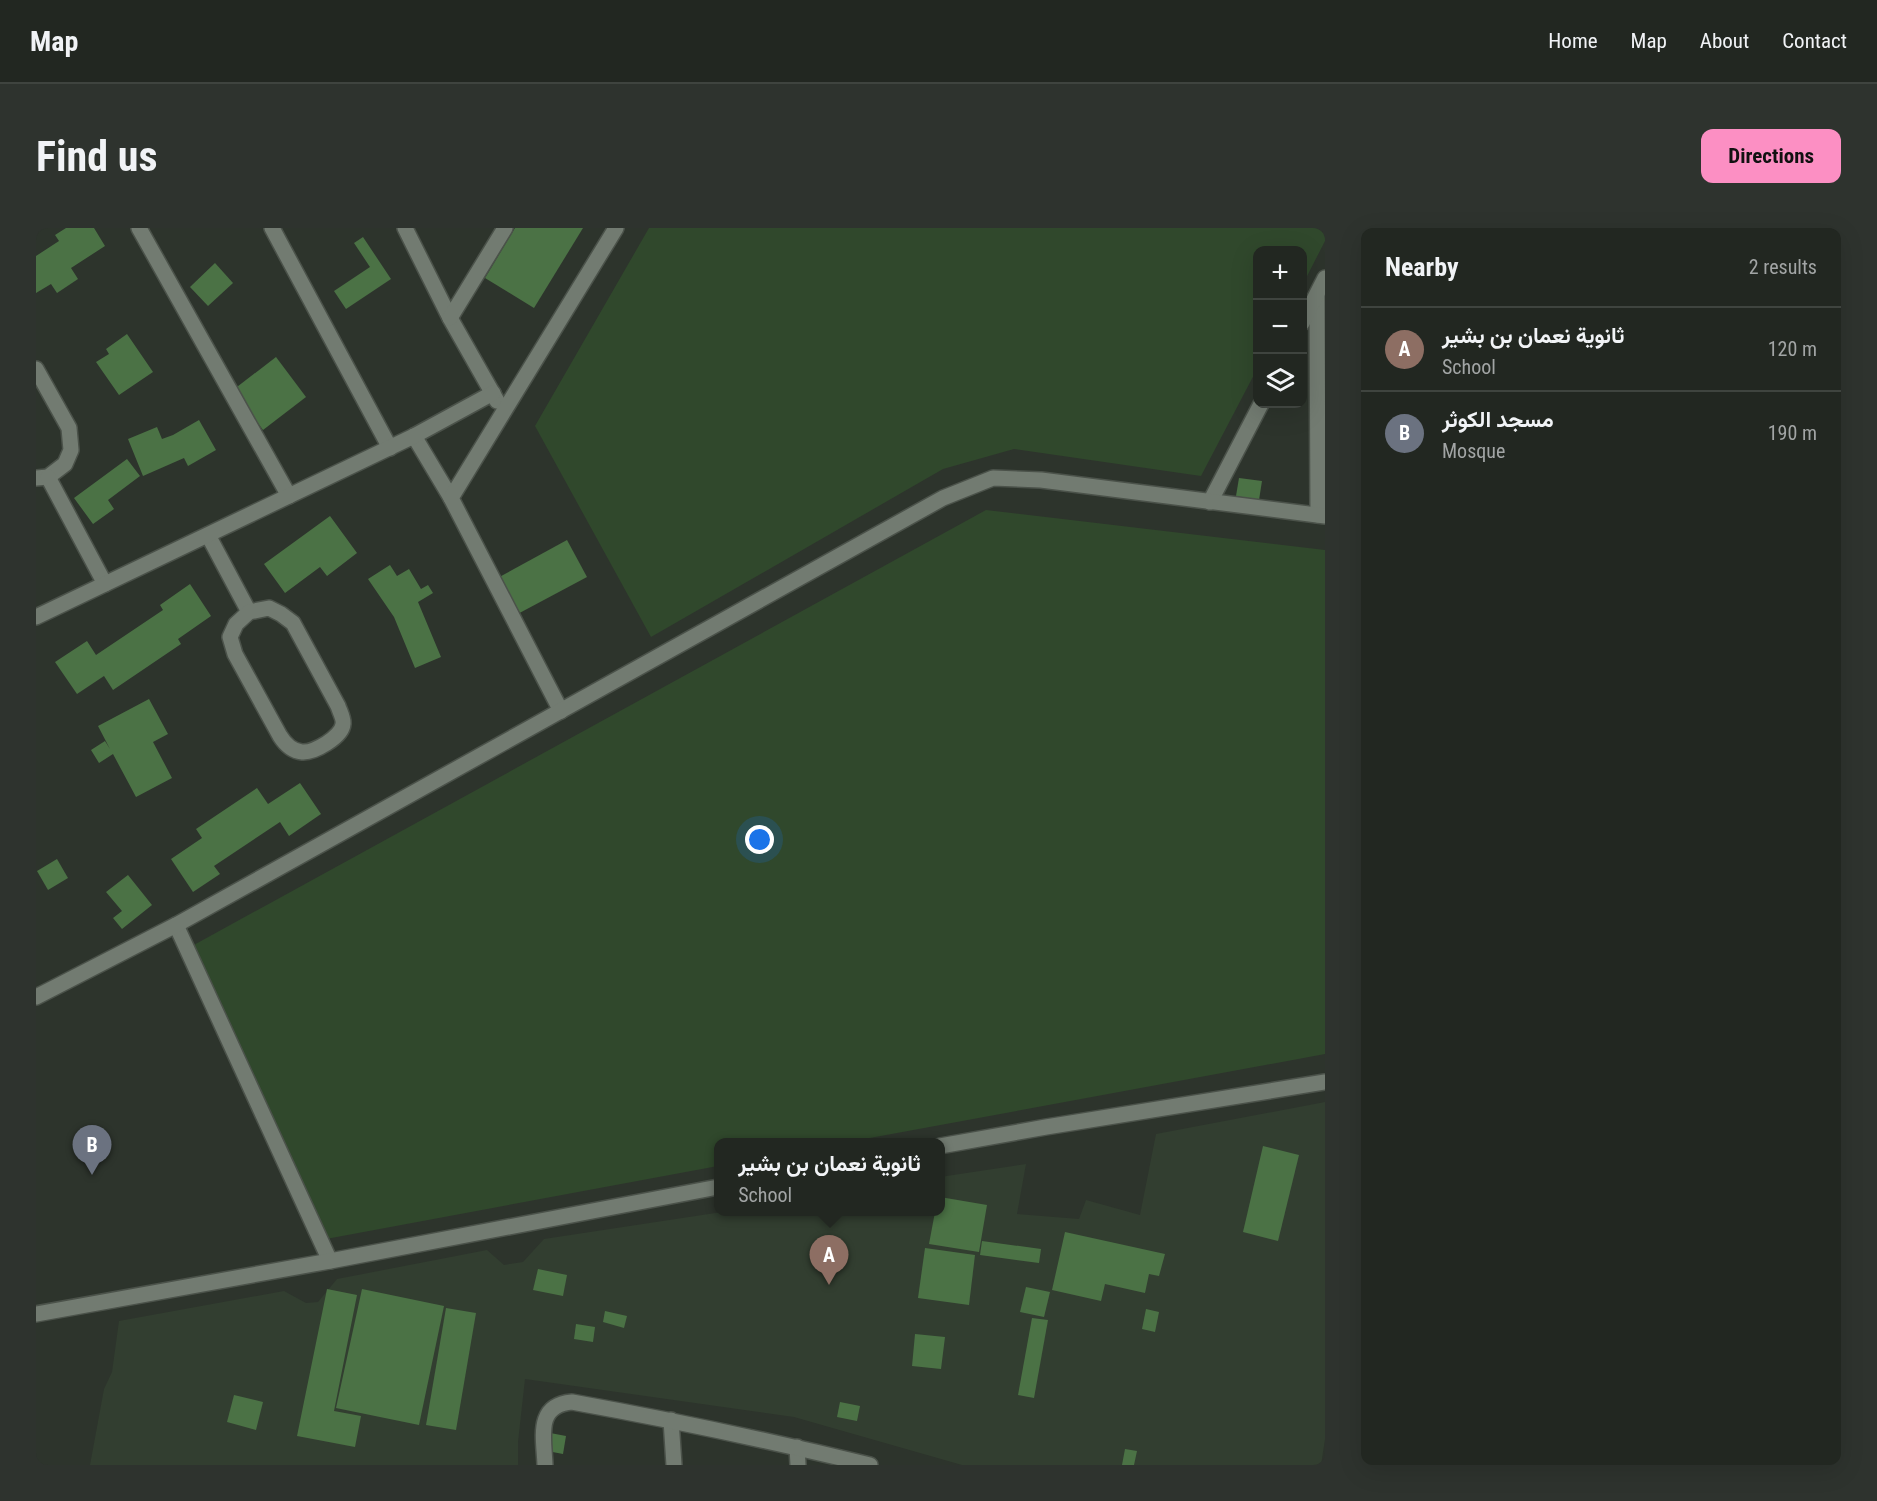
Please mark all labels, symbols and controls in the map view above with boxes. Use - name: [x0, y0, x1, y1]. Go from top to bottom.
- text: Map: [30, 25, 78, 58]
- text: Home: [1548, 29, 1598, 53]
- text: Map: [1631, 29, 1667, 53]
- text: About: [1700, 29, 1749, 53]
- text: Contact: [1782, 29, 1847, 53]
- button: Directions: [1701, 129, 1841, 183]
- text: Find us: [36, 132, 157, 181]
- map controls: [1253, 246, 1307, 408]
- button: +: [1253, 246, 1307, 300]
- text: Nearby: [1385, 252, 1459, 282]
- text: 2 results: [1749, 255, 1817, 279]
- button: −: [1253, 300, 1307, 354]
- text: ثانوية نعمان بن بشير: [1442, 323, 1625, 348]
- text: A: [1399, 337, 1410, 361]
- text: 120 m: [1768, 337, 1817, 361]
- button: layers: [1253, 354, 1307, 408]
- text: School: [1442, 355, 1496, 379]
- text: مسجد الكوثر: [1442, 407, 1554, 432]
- text: B: [1399, 421, 1410, 445]
- text: 190 m: [1768, 421, 1817, 445]
- text: Mosque: [1442, 439, 1505, 463]
- your location: [745, 825, 774, 854]
- pin: B: [72, 1126, 112, 1175]
- popup: [714, 1138, 945, 1216]
- text: ثانوية نعمان بن بشير: [738, 1151, 921, 1176]
- text: School: [738, 1183, 792, 1207]
- pin: A: [810, 1236, 848, 1285]

